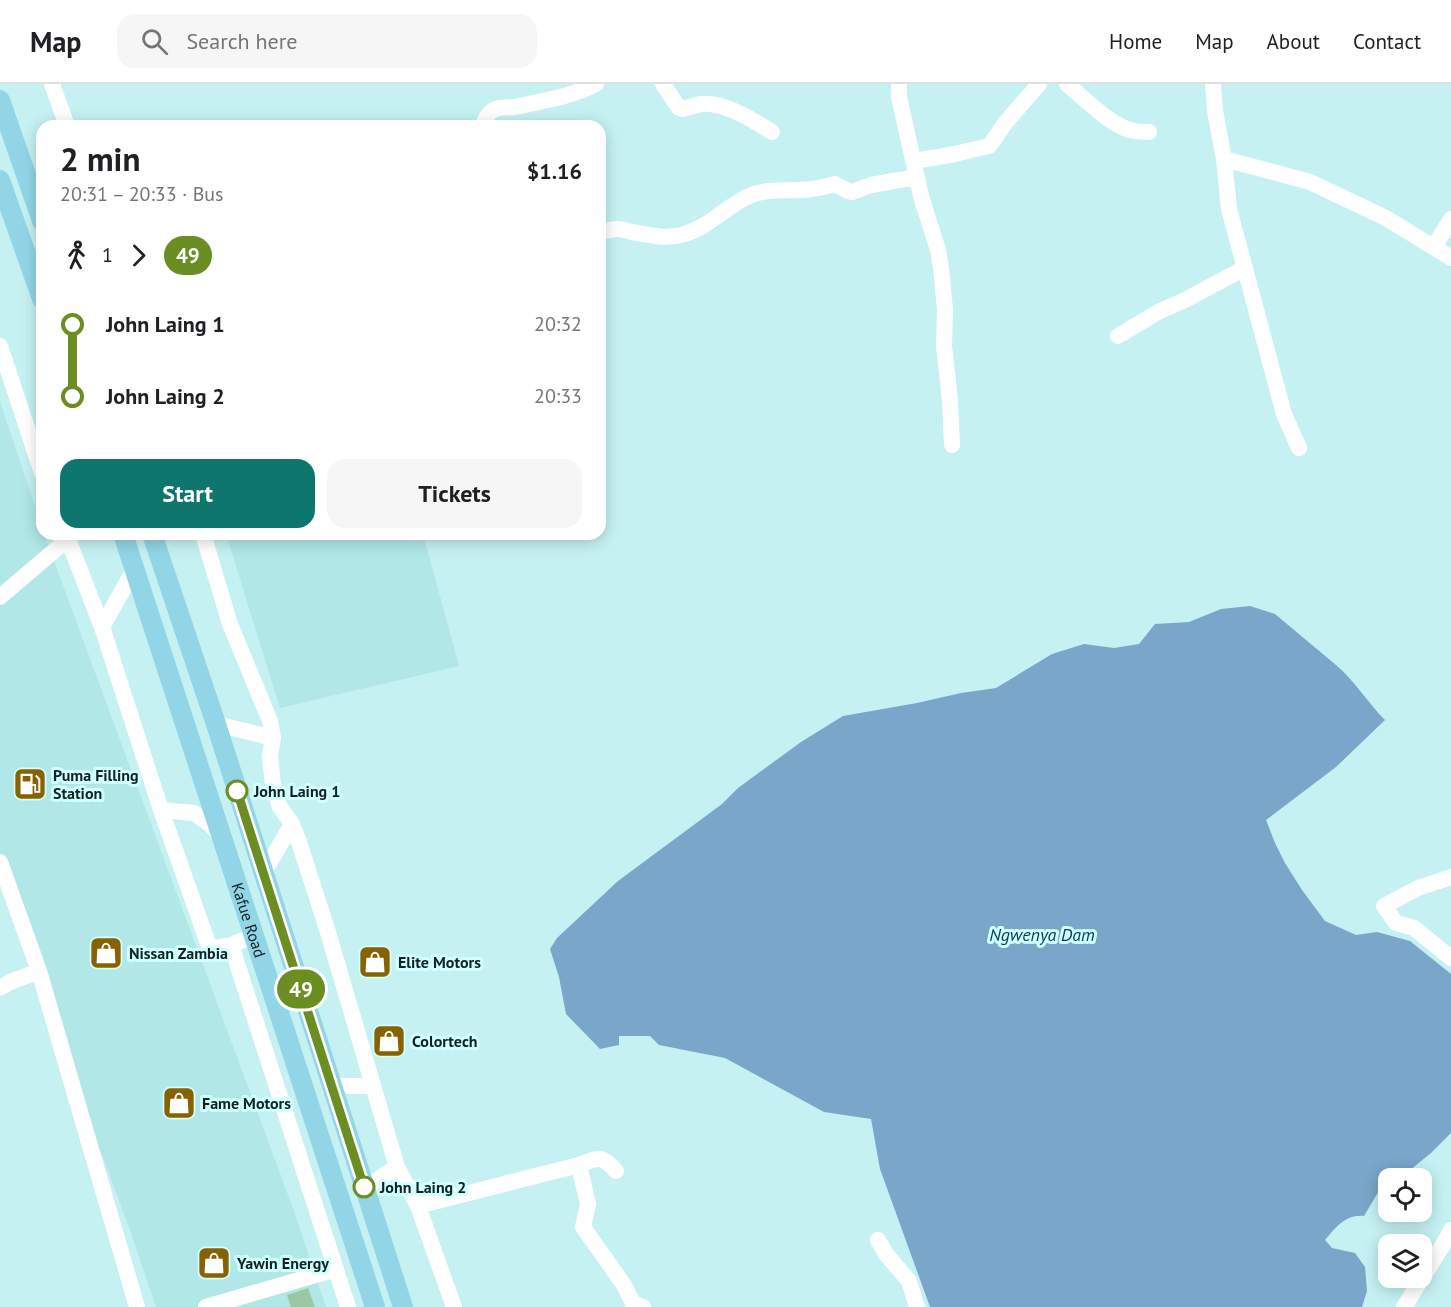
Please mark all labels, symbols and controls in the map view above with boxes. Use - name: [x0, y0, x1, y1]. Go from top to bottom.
- search box: [117, 14, 537, 68]
- text: Map: [30, 23, 81, 60]
- icon: search: [138, 25, 171, 58]
- text: Search here: [186, 27, 297, 55]
- text: Home: [1109, 28, 1162, 55]
- text: Map: [1195, 28, 1234, 55]
- text: About: [1267, 28, 1320, 55]
- text: Contact: [1353, 28, 1421, 55]
- text: 2 min: [60, 137, 141, 180]
- text: $1.16: [527, 157, 582, 185]
- text: 20:31 – 20:33 · Bus: [60, 181, 224, 207]
- icon: walk: [60, 239, 93, 272]
- icon: forward: [122, 239, 155, 272]
- text: 1: [102, 242, 113, 268]
- text: 49: [176, 242, 200, 269]
- text: John Laing 1: [106, 310, 225, 338]
- text: 20:32: [534, 311, 582, 337]
- text: John Laing 2: [106, 382, 225, 410]
- text: 20:33: [534, 383, 582, 409]
- button: Start: [60, 459, 315, 528]
- button: Tickets: [327, 459, 582, 528]
- place label: Puma Filling Station: [53, 765, 139, 803]
- fuel station icon: Puma Filling Station: [12, 766, 48, 802]
- marker: John Laing 1: [226, 780, 248, 802]
- place label: John Laing 1: [253, 781, 340, 801]
- street label: Kafue Road: [227, 880, 270, 960]
- water label: Ngwenya Dam: [989, 923, 1095, 946]
- shop icon: Nissan Zambia: [88, 935, 124, 971]
- place label: Nissan Zambia: [129, 943, 228, 963]
- shop icon: Elite Motors: [357, 944, 393, 980]
- place label: Elite Motors: [398, 952, 481, 972]
- line badge: 49: [274, 970, 328, 1008]
- text: 49: [289, 976, 313, 1003]
- shop icon: Colortech: [371, 1023, 407, 1059]
- place label: Colortech: [412, 1031, 478, 1051]
- shop icon: Fame Motors: [161, 1085, 197, 1121]
- place label: Fame Motors: [202, 1093, 291, 1113]
- map controls: [1378, 1168, 1432, 1288]
- button: locate: [1378, 1168, 1432, 1222]
- marker: John Laing 2: [353, 1176, 375, 1198]
- place label: John Laing 2: [379, 1177, 466, 1197]
- button: layers: [1378, 1234, 1432, 1288]
- shop icon: Yawin Energy: [196, 1245, 232, 1281]
- place label: Yawin Energy: [236, 1253, 329, 1273]

